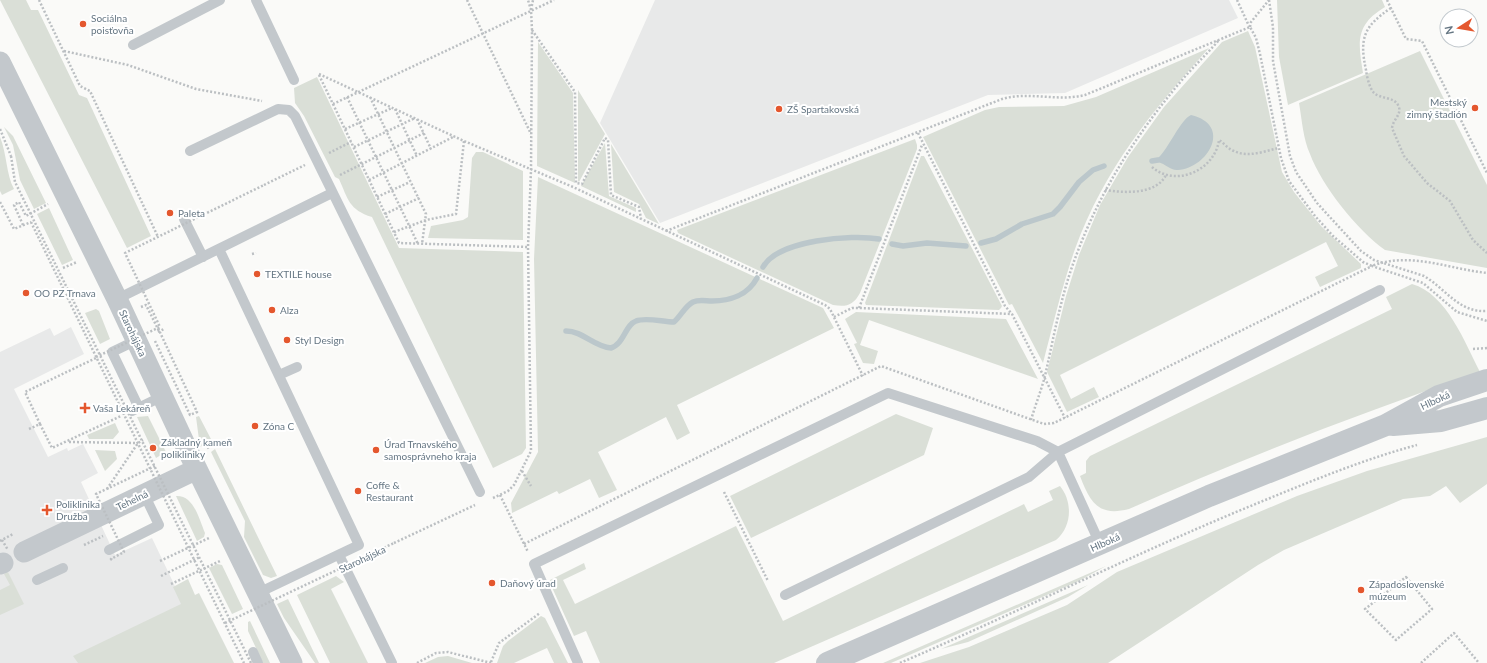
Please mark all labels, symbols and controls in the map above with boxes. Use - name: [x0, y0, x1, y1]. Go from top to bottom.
- north arrow: [1439, 8, 1479, 48]
- place label: Sociálna poisťovňa: [91, 12, 134, 36]
- marker: Sociálna poisťovňa: [78, 19, 88, 29]
- text: N: [1441, 25, 1456, 36]
- place label: Mestský zimný štadión: [1407, 96, 1468, 120]
- place label: ZŠ Spartakovská: [787, 103, 859, 115]
- marker: Mestský zimný štadión: [1470, 103, 1480, 113]
- marker: ZŠ Spartakovská: [774, 104, 784, 114]
- place label: Paleta: [178, 207, 205, 219]
- marker: Paleta: [165, 208, 175, 218]
- place label: TEXTILE house: [265, 268, 332, 280]
- marker: TEXTILE house: [252, 269, 262, 279]
- place label: OO PZ Trnava: [34, 287, 96, 299]
- marker: OO PZ Trnava: [21, 288, 31, 298]
- place label: Alza: [280, 304, 299, 316]
- marker: Alza: [267, 305, 277, 315]
- street label: Starohájska: [117, 308, 149, 358]
- place label: Styl Design: [295, 334, 344, 346]
- marker: Styl Design: [282, 335, 292, 345]
- street label: Hlboká: [1418, 388, 1452, 412]
- place label: Vaša Lekáreň: [93, 402, 150, 414]
- marker: Vaša Lekáreň: [80, 403, 90, 413]
- place label: Zóna C: [263, 420, 295, 432]
- marker: Zóna C: [250, 421, 260, 431]
- place label: Základný kameň polikliniky: [161, 436, 232, 460]
- place label: Úrad Trnavského samosprávneho kraja: [384, 438, 476, 462]
- marker: Základný kameň polikliniky: [148, 443, 158, 453]
- marker: Úrad Trnavského samosprávneho kraja: [371, 445, 381, 455]
- place label: Coffe & Restaurant: [366, 479, 414, 503]
- marker: Coffe & Restaurant: [353, 486, 363, 496]
- street label: Tehelná: [114, 487, 150, 513]
- place label: Poliklinika Družba: [56, 498, 100, 522]
- marker: Poliklinika Družba: [41, 504, 53, 516]
- street label: Hlboká: [1088, 530, 1122, 554]
- street label: Starohájska: [337, 543, 387, 575]
- place label: Daňový úrad: [500, 577, 556, 589]
- marker: Daňový úrad: [487, 578, 497, 588]
- place label: Západoslovenské múzeum: [1369, 578, 1444, 602]
- marker: Západoslovenské múzeum: [1356, 585, 1366, 595]

